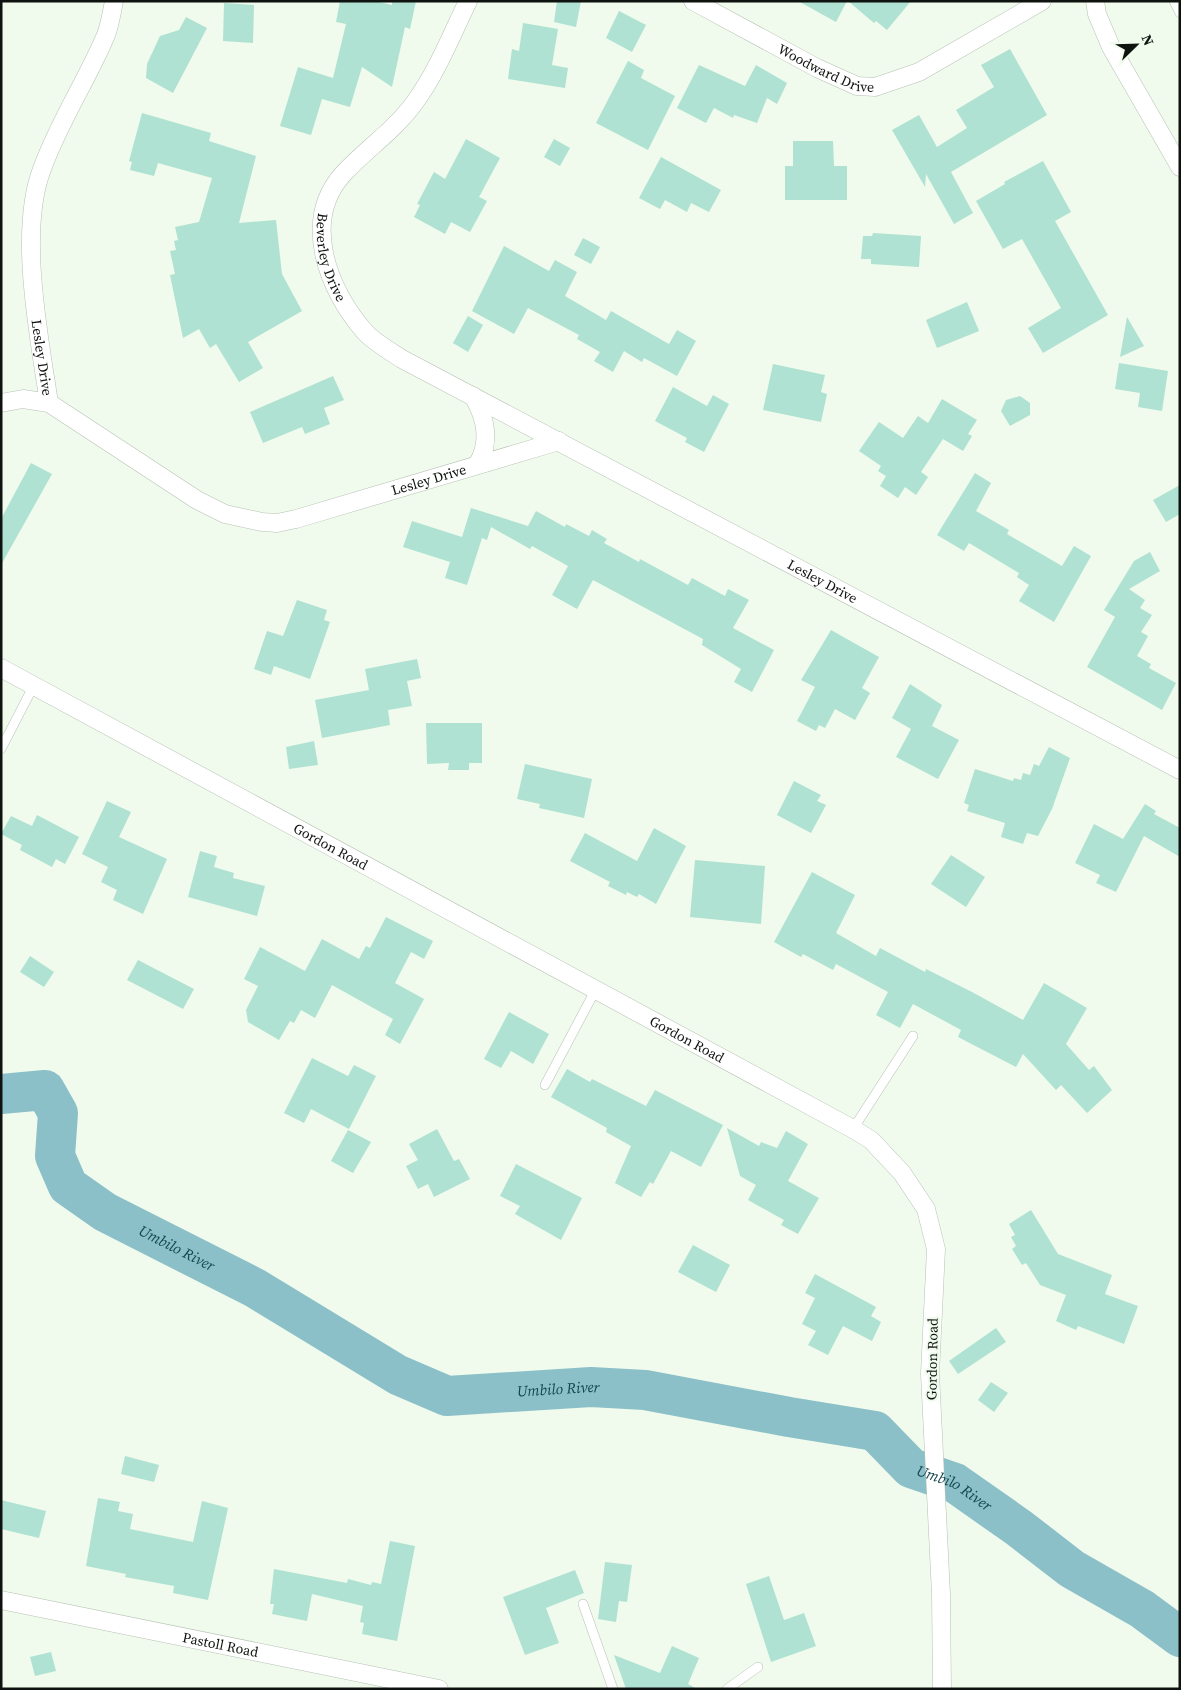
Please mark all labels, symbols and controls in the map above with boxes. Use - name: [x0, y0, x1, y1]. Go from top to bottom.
- north arrow: [1111, 20, 1161, 70]
- text: N: [1137, 31, 1159, 49]
- street label: Woodward Drive: [774, 39, 875, 97]
- street label: Beverley Drive: [312, 212, 351, 305]
- street label: Lesley Drive: [27, 318, 58, 397]
- street label: Lesley Drive: [389, 459, 468, 500]
- street label: Lesley Drive: [784, 554, 861, 608]
- street label: Gordon Road: [290, 818, 372, 875]
- street label: Gordon Road: [646, 1011, 728, 1068]
- water label: Umbilo River: [135, 1220, 219, 1276]
- street label: Gordon Road: [921, 1318, 943, 1400]
- water label: Umbilo River: [516, 1376, 601, 1402]
- water label: Umbilo River: [914, 1460, 997, 1516]
- street label: Pastoll Road: [181, 1627, 260, 1662]

